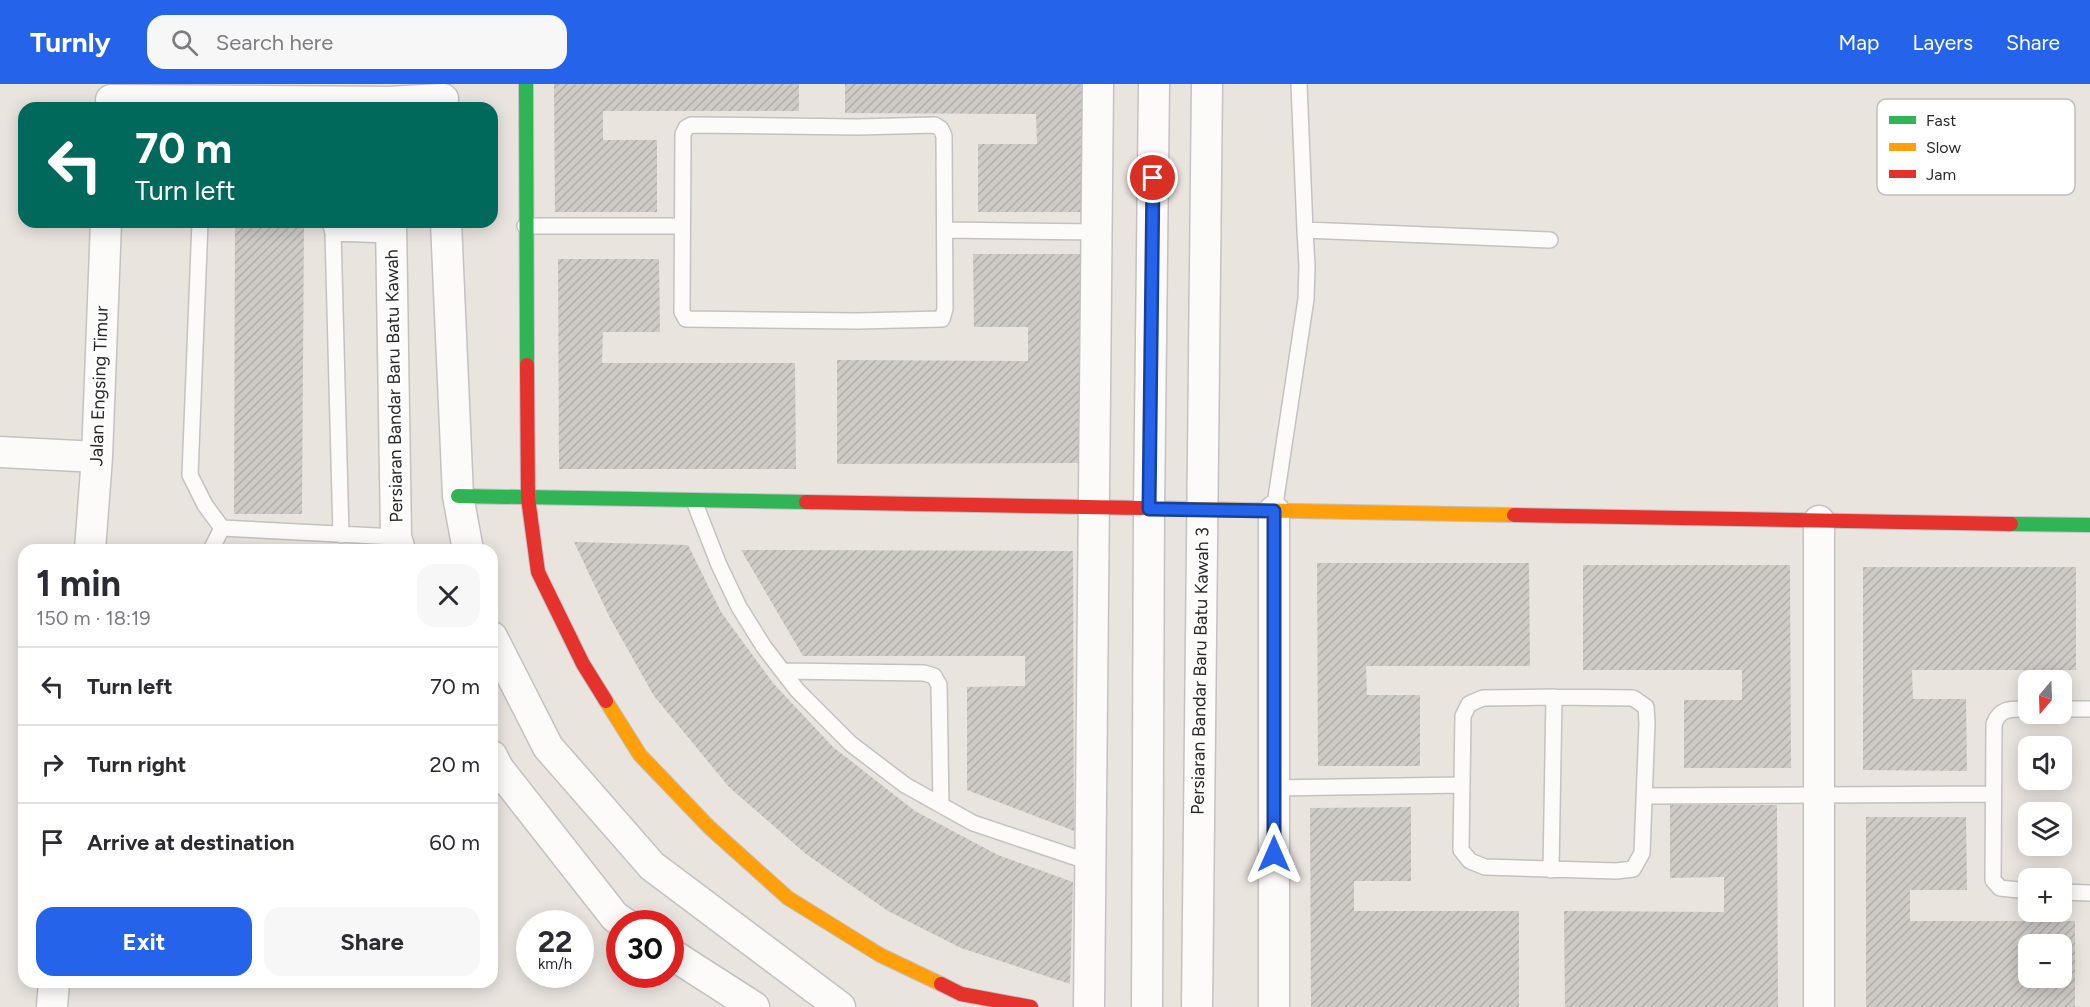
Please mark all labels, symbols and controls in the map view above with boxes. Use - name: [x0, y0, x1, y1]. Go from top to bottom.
- search box: [147, 15, 567, 69]
- text: Turnly: [30, 25, 111, 59]
- icon: search: [168, 26, 201, 59]
- text: Search here: [216, 29, 333, 56]
- text: Map: [1839, 30, 1879, 55]
- text: Layers: [1912, 30, 1973, 55]
- text: Share: [2006, 30, 2060, 55]
- legend: [1877, 99, 2075, 195]
- text: Fast: [1926, 111, 1956, 130]
- text: 70 m: [135, 123, 232, 174]
- icon: left: [36, 126, 114, 204]
- text: Slow: [1926, 138, 1961, 157]
- pin: [1127, 152, 1178, 203]
- icon: arrive: [1136, 161, 1169, 194]
- text: Jam: [1926, 165, 1956, 184]
- text: Turn left: [135, 174, 235, 207]
- street label: Persiaran Bandar Baru Batu Kawah: [381, 249, 407, 523]
- street label: Jalan Engsing Timur: [85, 305, 113, 467]
- street label: Persiaran Bandar Baru Batu Kawah 3: [1186, 527, 1214, 815]
- text: 1 min: [36, 562, 121, 605]
- button: close: [417, 564, 480, 627]
- text: 150 m · 18:19: [36, 606, 151, 630]
- icon: left: [36, 670, 69, 703]
- north arrow: [2018, 670, 2072, 724]
- map controls: [2018, 670, 2072, 988]
- text: Turn left: [87, 673, 173, 700]
- text: 70 m: [430, 673, 480, 700]
- button: sound: [2018, 736, 2072, 790]
- icon: right: [36, 748, 69, 781]
- text: Turn right: [87, 751, 186, 778]
- text: 20 m: [429, 751, 480, 778]
- button: layers: [2018, 802, 2072, 856]
- position arrow: [1242, 822, 1306, 886]
- icon: arrive: [36, 826, 69, 859]
- text: Arrive at destination: [87, 829, 295, 856]
- text: 60 m: [429, 829, 480, 856]
- button: +: [2018, 868, 2072, 922]
- button: Exit: [36, 907, 252, 976]
- button: Share: [264, 907, 480, 976]
- speed limit sign: 30: [606, 910, 684, 988]
- text: 22: [538, 923, 572, 960]
- button: −: [2018, 934, 2072, 988]
- text: km/h: [538, 955, 572, 973]

